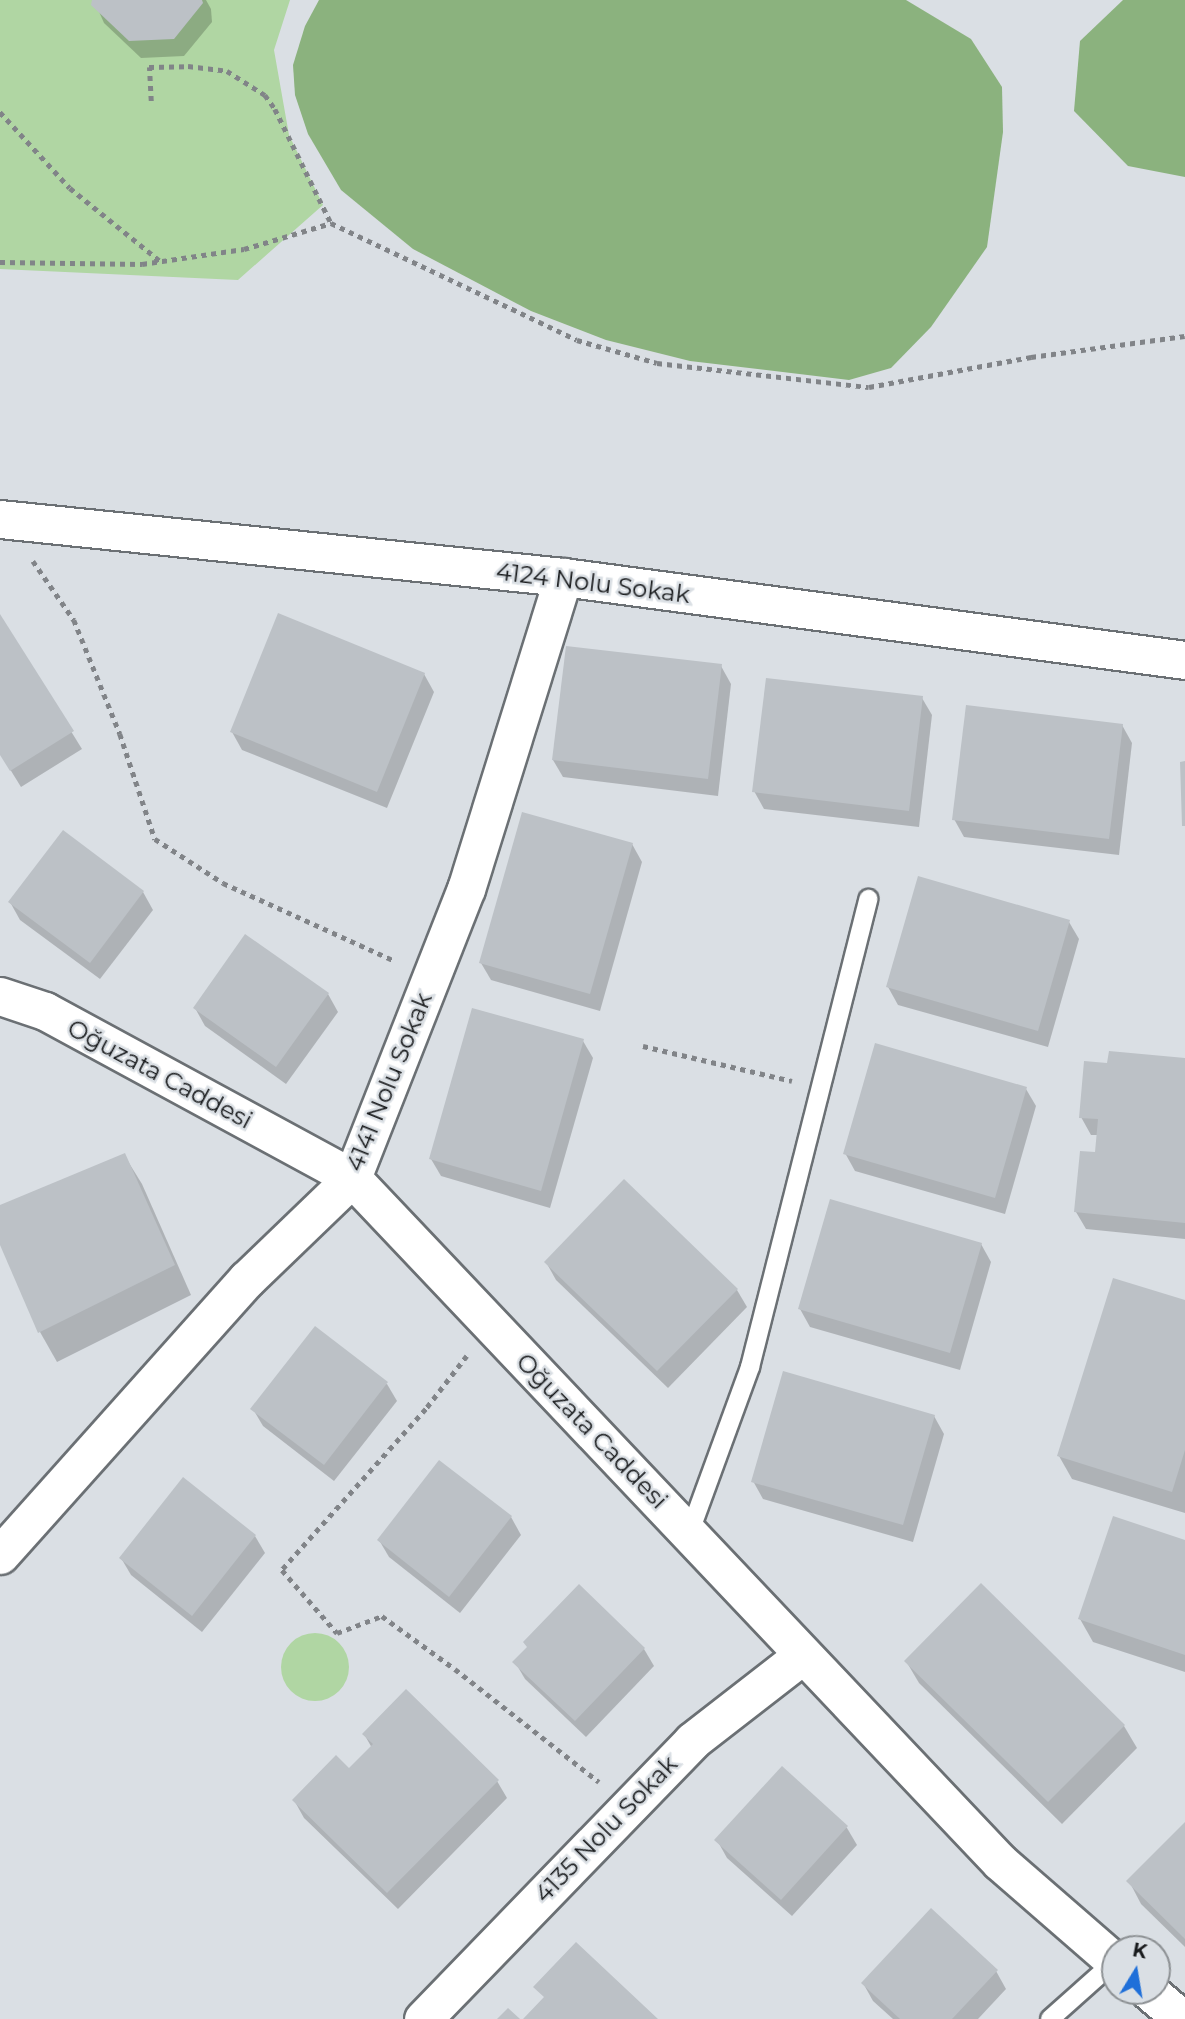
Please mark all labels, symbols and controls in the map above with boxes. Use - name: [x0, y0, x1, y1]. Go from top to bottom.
- street label: 4124 Nolu Sokak: [494, 557, 692, 609]
- street label: 4141 Nolu Sokak: [340, 989, 438, 1175]
- street label: Oğuzata Caddesi: [63, 1013, 257, 1135]
- street label: Oğuzata Caddesi: [510, 1347, 674, 1515]
- street label: 4135 Nolu Sokak: [529, 1750, 683, 1908]
- north arrow: [1101, 1935, 1171, 2005]
- text: K: [1131, 1938, 1149, 1963]

